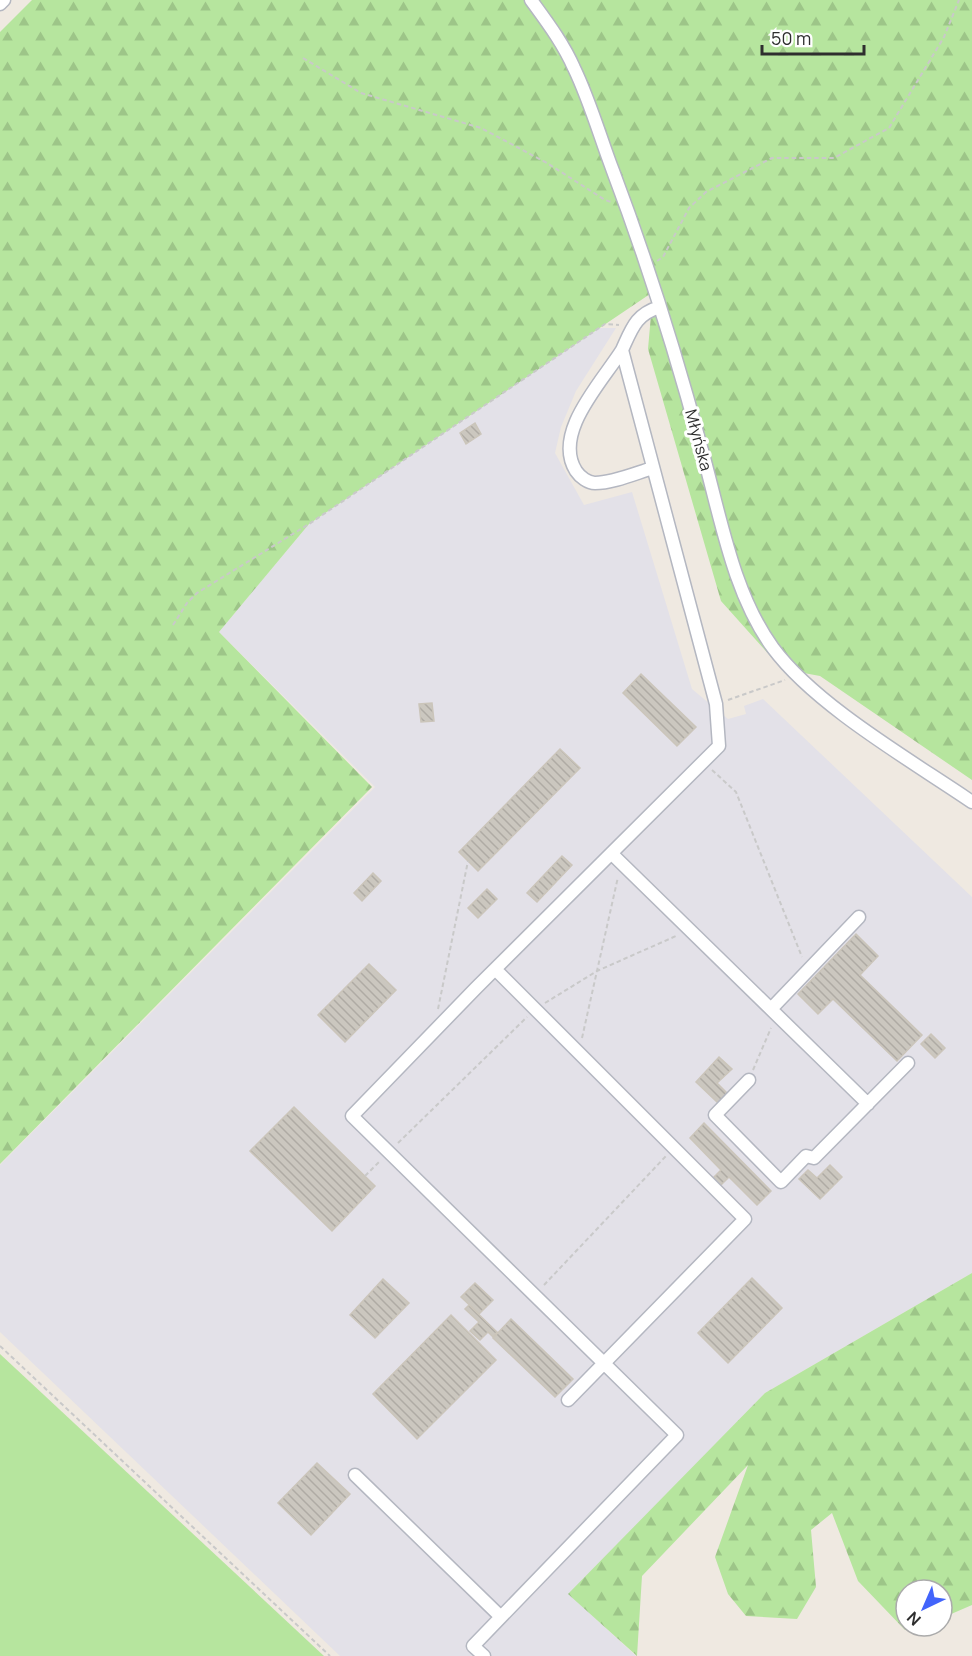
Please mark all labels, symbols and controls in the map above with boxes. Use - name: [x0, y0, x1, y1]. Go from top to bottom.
- scale bar: [762, 18, 864, 56]
- text: 50 m: [771, 26, 811, 50]
- street label: Młyńska: [680, 407, 718, 473]
- north arrow: [894, 1578, 954, 1638]
- text: N: [902, 1607, 925, 1631]

